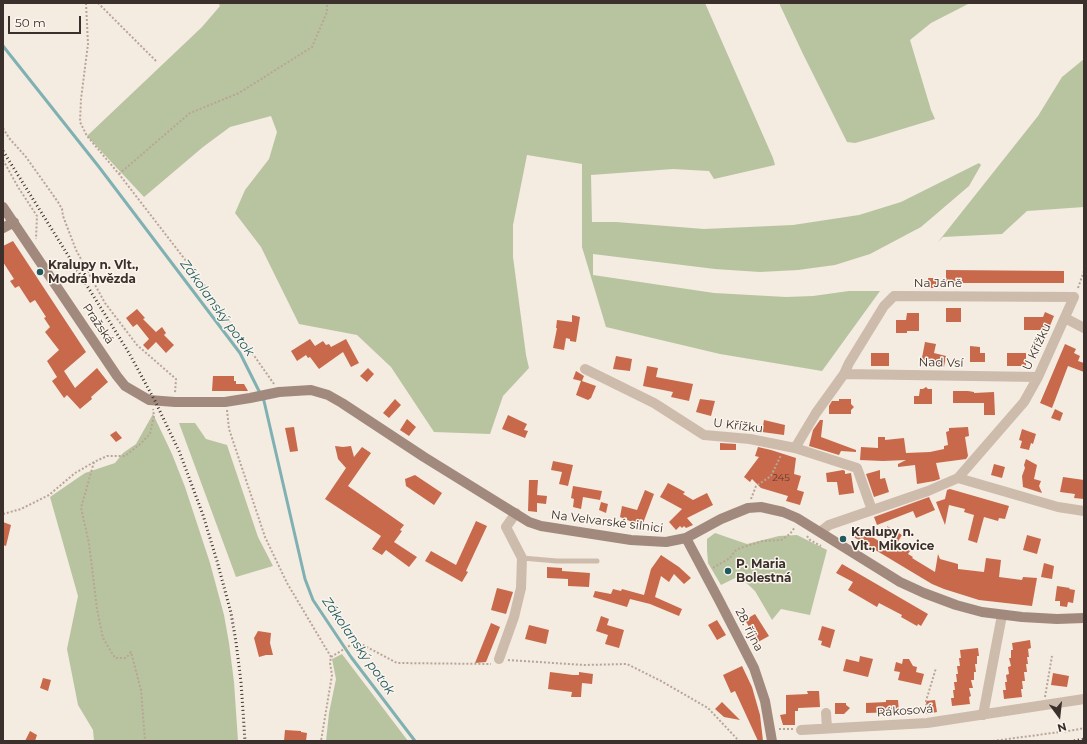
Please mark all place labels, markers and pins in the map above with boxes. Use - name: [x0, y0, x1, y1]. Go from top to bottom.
- place label: Kralupy n. Vlt., Modrá hvězda: [48, 258, 138, 286]
- marker: Kralupy n. Vlt., Modrá hvězda: [35, 267, 45, 277]
- place label: Kralupy n. Vlt., Mikovice: [851, 525, 934, 553]
- marker: Kralupy n. Vlt., Mikovice: [838, 534, 848, 544]
- place label: P. Maria Bolestná: [736, 557, 792, 585]
- marker: P. Maria Bolestná: [723, 566, 733, 576]

